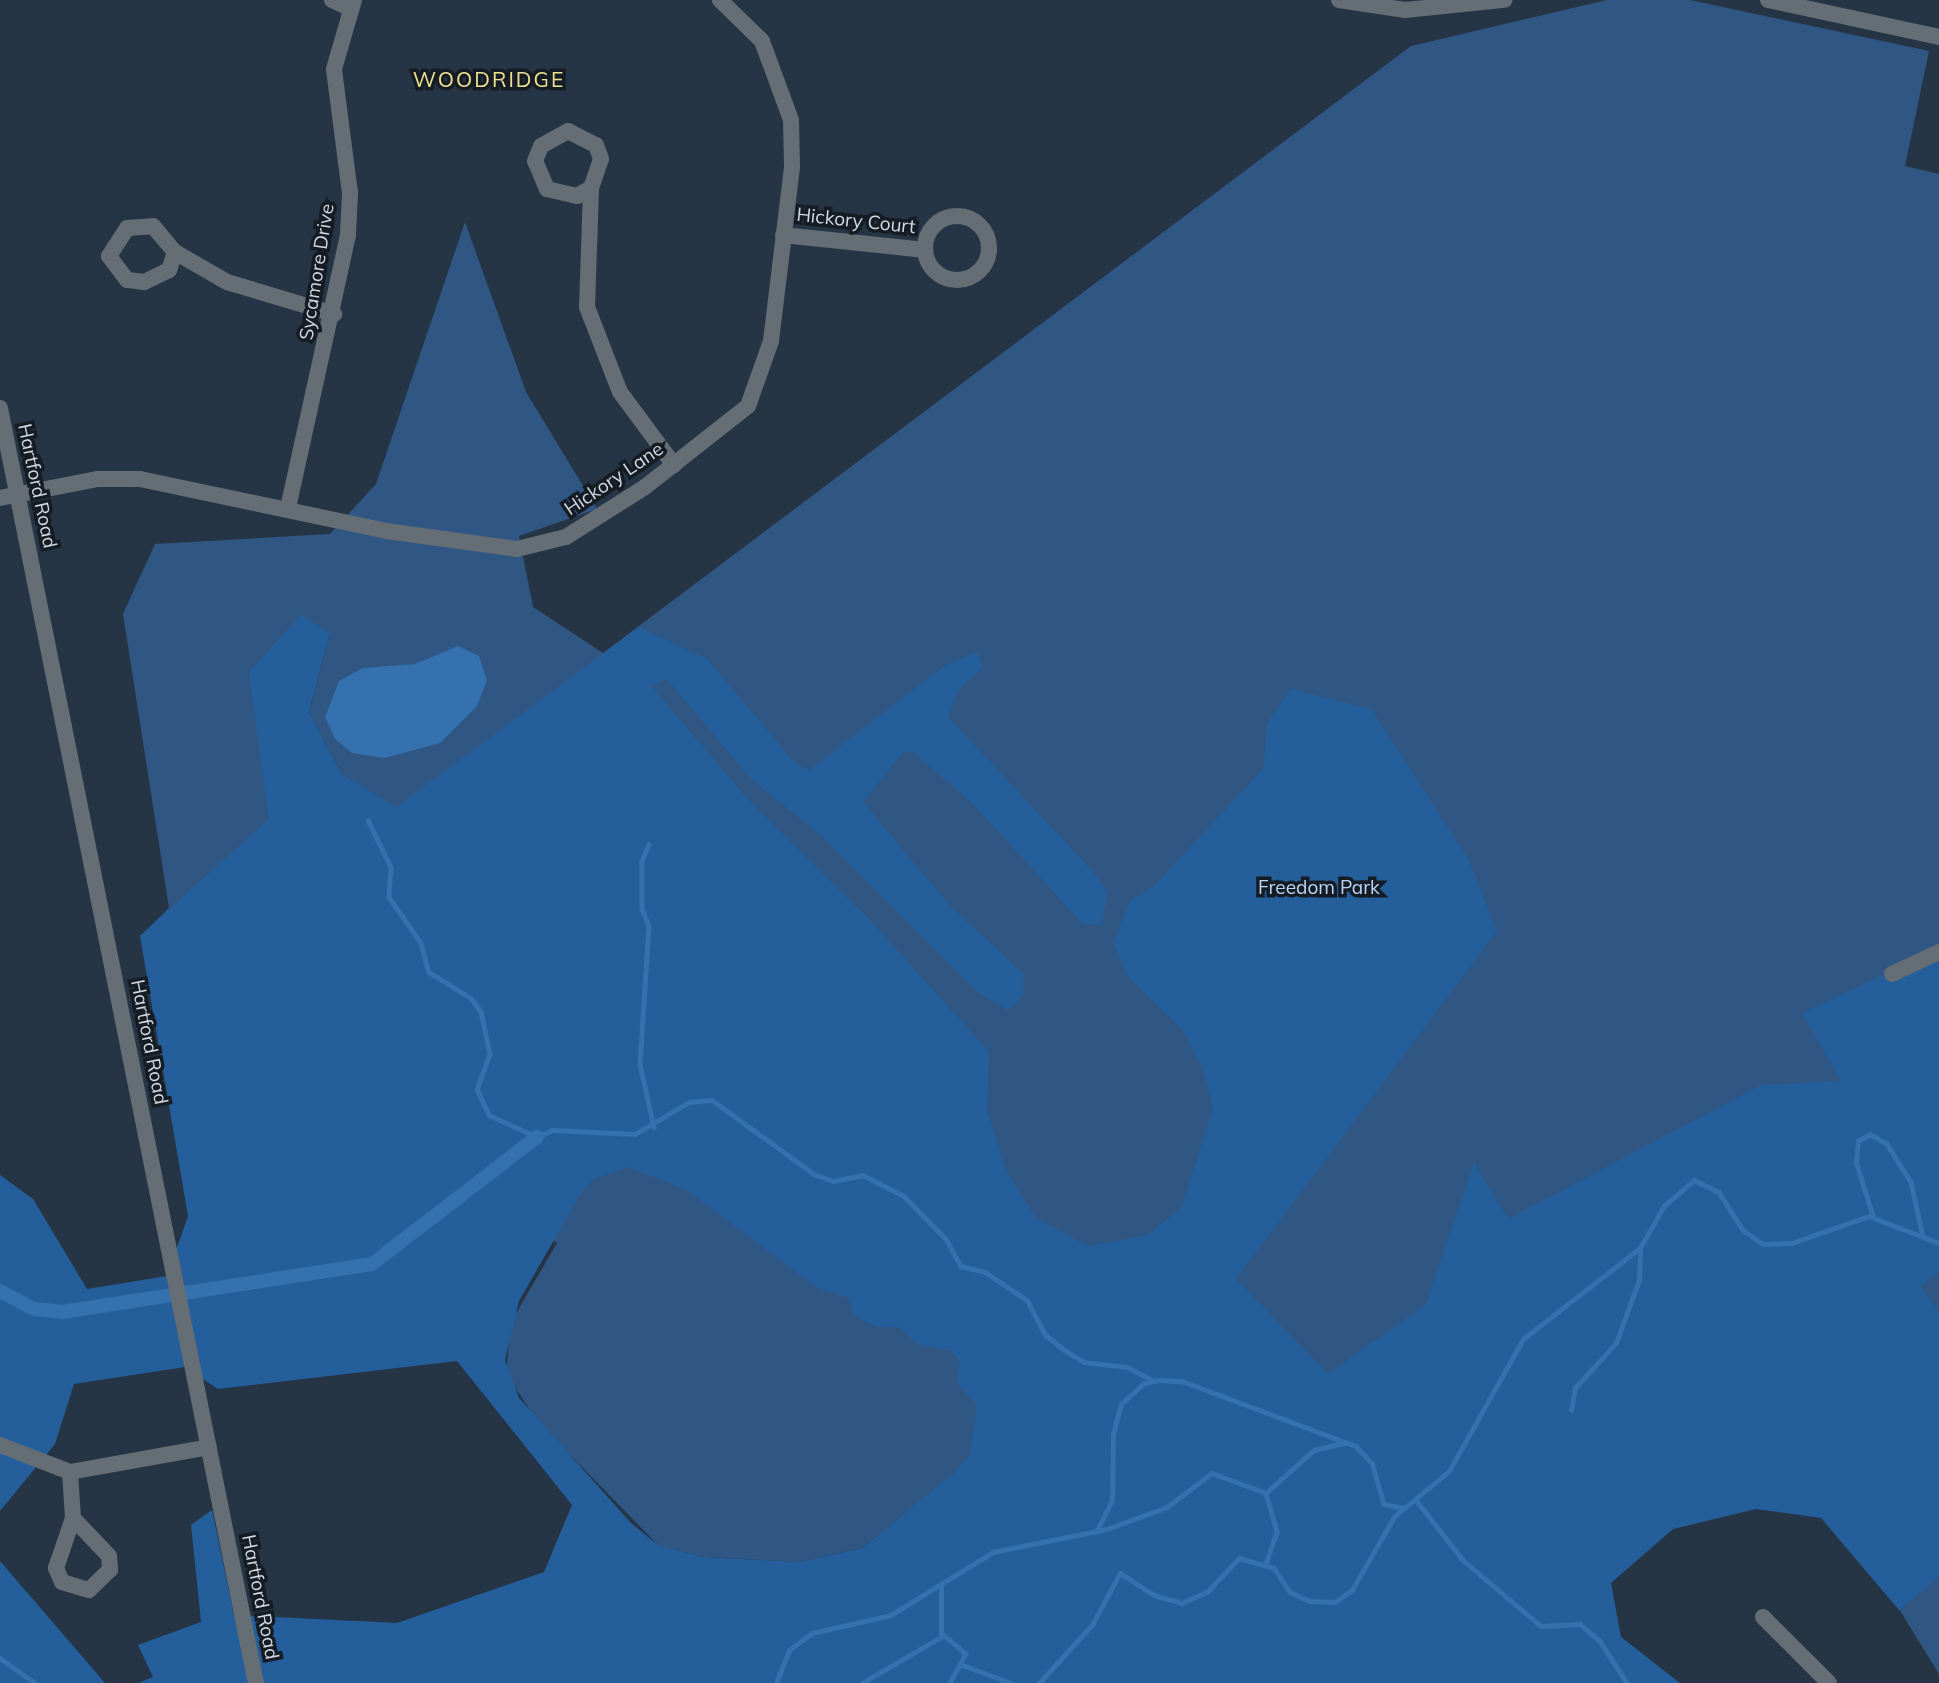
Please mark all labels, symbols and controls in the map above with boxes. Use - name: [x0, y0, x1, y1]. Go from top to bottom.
- district label: WOODRIDGE: [414, 66, 564, 92]
- street label: Sycamore Drive: [295, 202, 339, 342]
- street label: Hickory Court: [795, 203, 917, 239]
- street label: Hartford Road: [13, 422, 61, 550]
- street label: Hickory Lane: [560, 438, 668, 520]
- park label: Freedom Park: [1258, 877, 1380, 899]
- street label: Hartford Road: [126, 978, 172, 1106]
- street label: Hartford Road: [237, 1533, 283, 1661]

